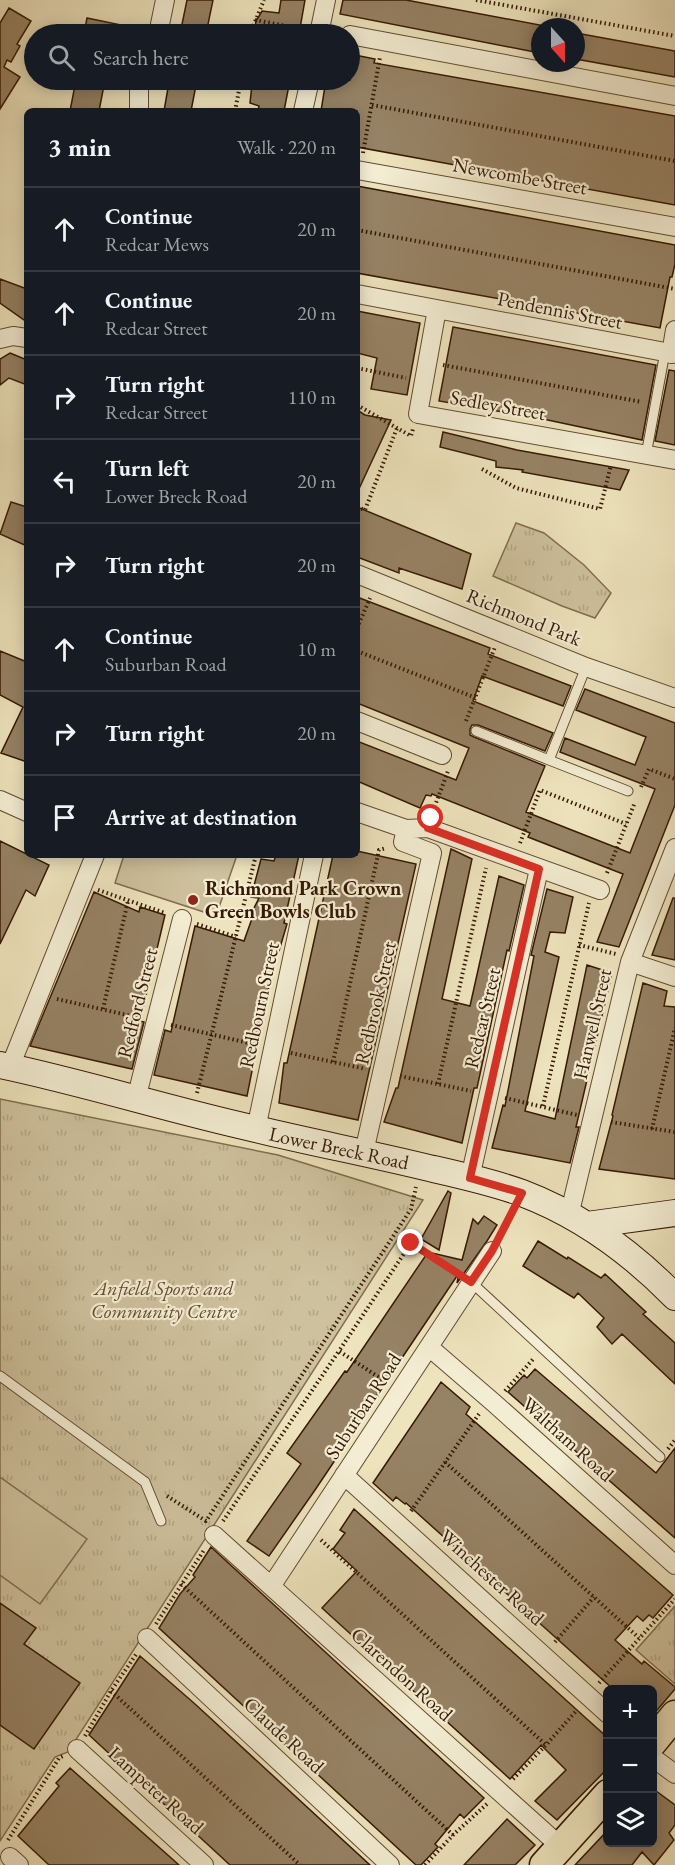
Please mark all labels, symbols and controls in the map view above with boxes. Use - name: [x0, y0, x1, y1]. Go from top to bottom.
- north arrow: [531, 18, 585, 72]
- search box: [24, 24, 360, 90]
- icon: search: [45, 41, 78, 74]
- text: Search here: [93, 43, 188, 72]
- text: 3 min: [48, 130, 111, 164]
- text: Walk · 220 m: [237, 134, 336, 160]
- street label: Newcombe Street: [451, 151, 590, 201]
- text: Continue: [105, 202, 192, 231]
- icon: ahead: [48, 213, 81, 246]
- text: 20 m: [297, 216, 336, 242]
- text: Redcar Mews: [105, 231, 209, 257]
- street label: Pendennis Street: [495, 285, 625, 335]
- text: Continue: [105, 286, 192, 315]
- icon: ahead: [48, 297, 81, 330]
- text: 20 m: [297, 300, 336, 326]
- text: Redcar Street: [105, 315, 207, 341]
- text: Turn right: [105, 370, 204, 399]
- icon: right: [48, 381, 81, 414]
- text: 110 m: [288, 384, 336, 410]
- street label: Sedley Street: [448, 384, 548, 426]
- text: Redcar Street: [105, 399, 207, 425]
- text: Turn left: [105, 454, 189, 483]
- icon: left: [48, 465, 81, 498]
- text: 20 m: [297, 468, 336, 494]
- text: Lower Breck Road: [105, 483, 247, 509]
- icon: right: [48, 549, 81, 582]
- text: Turn right: [105, 551, 204, 580]
- text: 20 m: [297, 552, 336, 578]
- street label: Richmond Park: [463, 582, 586, 652]
- text: Continue: [105, 622, 192, 651]
- icon: ahead: [48, 633, 81, 666]
- text: 10 m: [297, 636, 336, 662]
- text: Suburban Road: [105, 651, 227, 677]
- icon: right: [48, 717, 81, 750]
- text: Turn right: [105, 719, 204, 748]
- text: 20 m: [297, 720, 336, 746]
- icon: arrive: [48, 801, 81, 834]
- text: Arrive at destination: [105, 803, 297, 832]
- route start: [417, 804, 443, 830]
- place label: Richmond Park Crown Green Bowls Club: [205, 875, 401, 924]
- marker: Richmond Park Crown Green Bowls Club: [186, 893, 200, 907]
- street label: Redbrook Street: [348, 938, 402, 1067]
- street label: Redbourn Street: [233, 939, 285, 1070]
- street label: Redford Street: [111, 945, 163, 1061]
- street label: Redcar Street: [458, 964, 506, 1071]
- street label: Hanwell Street: [567, 965, 618, 1082]
- street label: Lower Breck Road: [267, 1120, 412, 1176]
- route end: [397, 1229, 423, 1255]
- park label: Anfield Sports and Community Centre: [91, 1275, 237, 1324]
- street label: Suburban Road: [319, 1347, 408, 1464]
- street label: Waltham Road: [517, 1391, 620, 1488]
- street label: Winchester Road: [434, 1523, 551, 1632]
- street label: Clarendon Road: [346, 1621, 459, 1727]
- map controls: [603, 1685, 657, 1847]
- button: +: [603, 1685, 657, 1739]
- street label: Claude Road: [238, 1691, 331, 1780]
- button: −: [603, 1739, 657, 1793]
- street label: Lampeter Road: [103, 1740, 210, 1840]
- button: layers: [603, 1793, 657, 1847]

